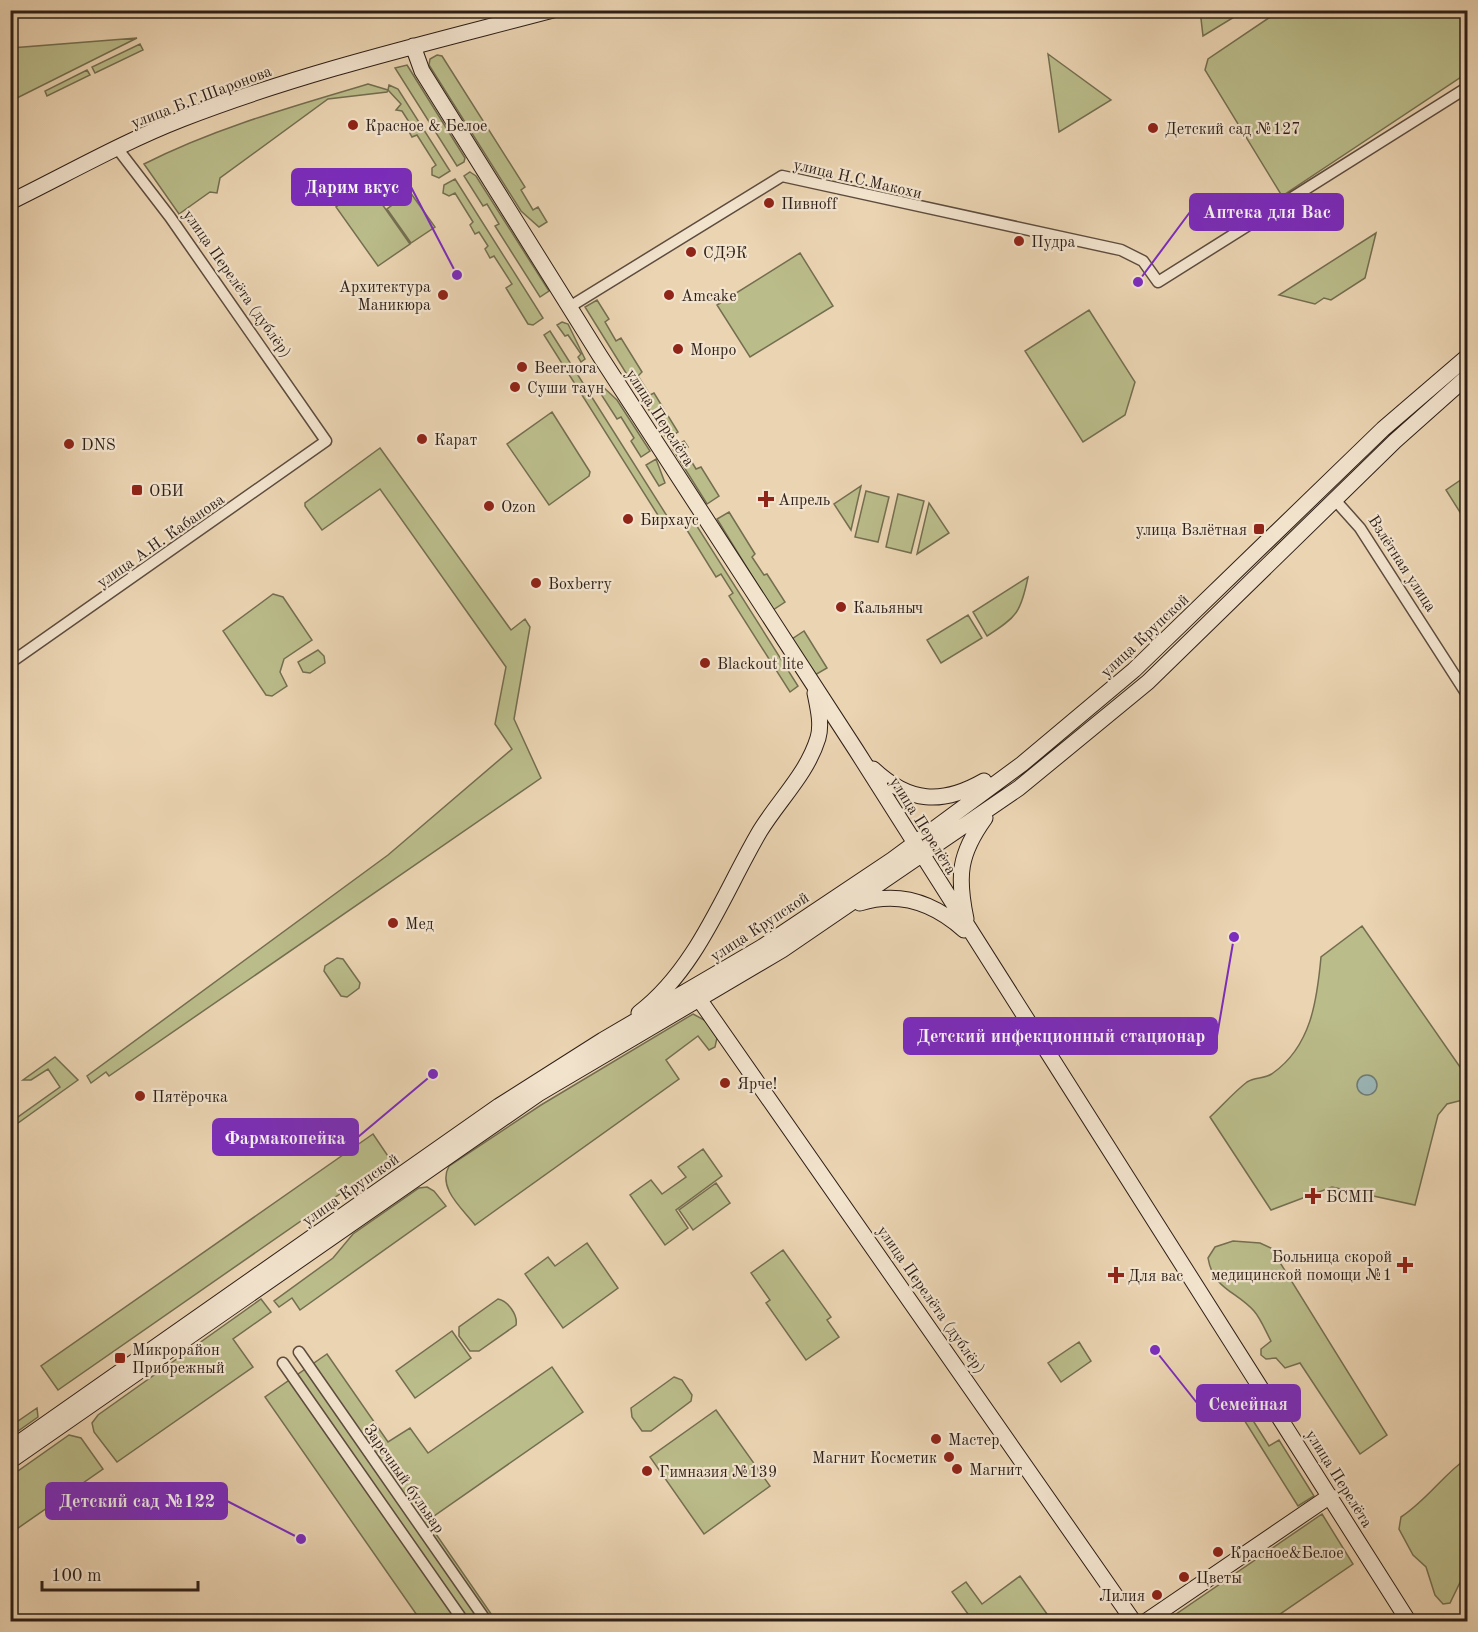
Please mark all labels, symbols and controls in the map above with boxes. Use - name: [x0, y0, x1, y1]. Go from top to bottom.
- street label: улица Б.Г.Шаронова: [129, 64, 274, 132]
- marker: Красное & Белое: [346, 118, 360, 132]
- place label: Красное & Белое: [365, 119, 487, 135]
- marker: Детский сад №127: [1146, 121, 1160, 135]
- place label: Детский сад №127: [1165, 122, 1301, 138]
- street label: улица Н.С.Макохи: [792, 157, 923, 203]
- callout: Дарим вкус: [292, 169, 411, 205]
- text: Дарим вкус: [305, 179, 399, 197]
- callout: Аптека для Вас: [1190, 194, 1343, 230]
- marker: Пивнoff: [762, 196, 776, 210]
- place label: Пивнoff: [781, 197, 838, 213]
- text: Аптека для Вас: [1203, 204, 1331, 222]
- street label: улица Перелёта (дублёр): [179, 207, 294, 361]
- marker: Пудра: [1012, 234, 1026, 248]
- place label: Пудра: [1031, 235, 1076, 251]
- marker: СДЭК: [684, 245, 698, 259]
- place label: СДЭК: [703, 246, 748, 262]
- place label: Архитектура Маникюра: [339, 280, 431, 314]
- marker: Архитектура Маникюра: [436, 288, 450, 302]
- marker: Amcake: [662, 288, 676, 302]
- place label: Amcake: [681, 289, 737, 305]
- marker: Монро: [671, 342, 685, 356]
- place label: Монро: [690, 343, 736, 359]
- marker: Beerлога: [515, 360, 529, 374]
- place label: Beerлога: [534, 361, 597, 377]
- street label: улица Перелёта: [622, 367, 697, 469]
- marker: Суши таун: [508, 380, 522, 394]
- place label: Суши таун: [527, 381, 604, 397]
- marker: Карат: [415, 432, 429, 446]
- place label: Карат: [434, 433, 477, 449]
- marker: DNS: [62, 437, 76, 451]
- place label: DNS: [81, 438, 116, 454]
- marker: ОБИ: [130, 483, 144, 497]
- place label: ОБИ: [149, 484, 184, 500]
- street label: улица А.Н. Кабанова: [95, 492, 228, 592]
- marker: Апрель: [759, 492, 773, 506]
- place label: Апрель: [778, 493, 830, 509]
- marker: Ozon: [482, 499, 496, 513]
- place label: Ozon: [501, 500, 536, 516]
- marker: Бирхаус: [621, 512, 635, 526]
- place label: Бирхаус: [640, 513, 699, 529]
- street label: Взлётная улица: [1364, 513, 1438, 615]
- marker: улица Взлётная: [1252, 522, 1266, 536]
- place label: улица Взлётная: [1136, 523, 1247, 539]
- marker: Boxberry: [529, 576, 543, 590]
- place label: Boxberry: [548, 577, 613, 593]
- street label: улица Крупской: [1098, 592, 1192, 681]
- marker: Кальяныч: [834, 600, 848, 614]
- place label: Кальяныч: [853, 601, 923, 617]
- marker: Blackout lite: [698, 656, 712, 670]
- place label: Blackout lite: [717, 657, 804, 673]
- street label: улица Перелёта: [886, 774, 959, 878]
- street label: улица Крупской: [708, 890, 812, 965]
- marker: Мед: [386, 916, 400, 930]
- place label: Мед: [405, 917, 434, 933]
- callout: Детский инфекционный стационар: [904, 1018, 1217, 1054]
- text: Детский инфекционный стационар: [917, 1028, 1205, 1047]
- marker: Ярче!: [718, 1076, 732, 1090]
- place label: Ярче!: [737, 1077, 777, 1093]
- marker: Пятёрочка: [133, 1089, 147, 1103]
- place label: Пятёрочка: [152, 1090, 228, 1106]
- callout: Фармакопейка: [213, 1119, 358, 1155]
- text: Фармакопейка: [224, 1130, 346, 1148]
- street label: улица Крупской: [300, 1151, 402, 1230]
- marker: БСМП: [1304, 1187, 1322, 1205]
- place label: БСМП: [1326, 1190, 1374, 1206]
- street label: улица Перелёта (дублёр): [873, 1223, 988, 1377]
- place label: Больница скорой медицинской помощи №1: [1211, 1250, 1392, 1284]
- marker: Больница скорой медицинской помощи №1: [1396, 1256, 1414, 1274]
- marker: Для вас: [1109, 1268, 1123, 1282]
- place label: Для вас: [1128, 1269, 1183, 1285]
- place label: Микрорайон Прибрежный: [132, 1343, 225, 1377]
- marker: Микрорайон Прибрежный: [113, 1351, 127, 1365]
- callout: Семейная: [1197, 1385, 1300, 1421]
- text: Семейная: [1208, 1396, 1288, 1414]
- street label: Заречный бульвар: [360, 1422, 447, 1537]
- street label: улица Перелёта: [1302, 1427, 1375, 1531]
- marker: Мастер: [929, 1432, 943, 1446]
- place label: Мастер: [948, 1433, 1000, 1449]
- marker: Магнит Косметик: [942, 1450, 956, 1464]
- place label: Магнит Косметик: [812, 1451, 937, 1467]
- marker: Магнит: [950, 1462, 964, 1476]
- place label: Магнит: [969, 1463, 1022, 1479]
- marker: Гимназия №139: [640, 1464, 654, 1478]
- place label: Гимназия №139: [659, 1465, 777, 1481]
- callout: Детский сад №122: [46, 1483, 227, 1519]
- text: Детский сад №122: [59, 1493, 215, 1511]
- marker: Красное&Белое: [1211, 1545, 1225, 1559]
- place label: Красное&Белое: [1230, 1546, 1344, 1562]
- scale bar: [42, 1554, 198, 1592]
- text: 100 m: [51, 1567, 102, 1585]
- marker: Цветы: [1177, 1570, 1191, 1584]
- place label: Цветы: [1196, 1571, 1242, 1587]
- marker: Лилия: [1150, 1588, 1164, 1602]
- place label: Лилия: [1099, 1589, 1145, 1605]

